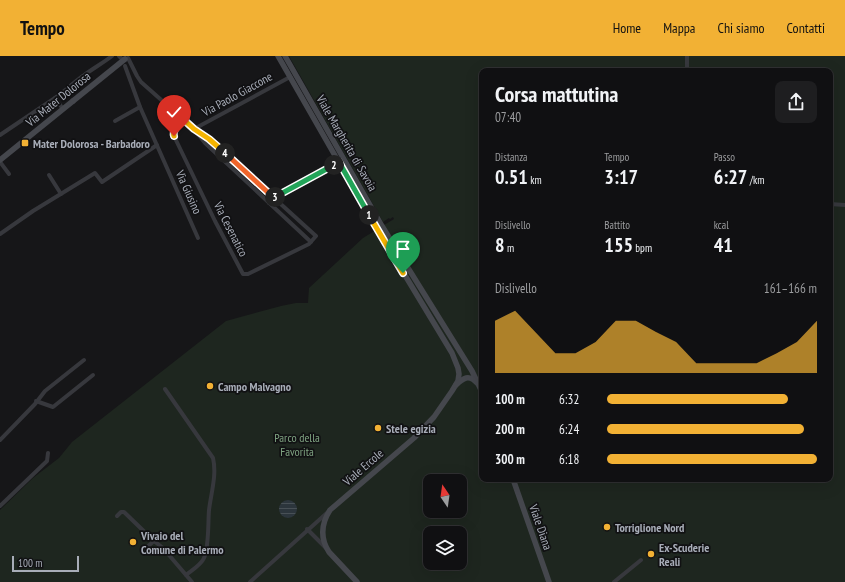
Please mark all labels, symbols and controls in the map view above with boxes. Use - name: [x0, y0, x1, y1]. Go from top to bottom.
- text: Tempo: [20, 16, 65, 40]
- text: Home: [613, 19, 641, 37]
- text: Mappa: [663, 19, 695, 37]
- text: Chi siamo: [717, 19, 765, 37]
- text: Contatti: [787, 19, 825, 37]
- street label: Via Mater Dolorosa: [22, 68, 93, 130]
- street label: Via Paolo Giaccone: [198, 69, 275, 120]
- text: Corsa mattutina: [495, 80, 618, 108]
- button: share: [775, 81, 817, 123]
- street label: Viale Margherita di Savoia: [313, 91, 381, 194]
- pin: [157, 95, 191, 136]
- icon: check: [163, 101, 185, 123]
- text: 07:40: [495, 109, 521, 126]
- place label: Mater Dolorosa - Barbadoro: [33, 136, 151, 151]
- marker: Mater Dolorosa - Barbadoro: [20, 138, 30, 148]
- pin: 4: [215, 143, 235, 163]
- text: 4: [222, 146, 228, 160]
- text: Distanza: [495, 150, 528, 164]
- text: Tempo: [604, 150, 629, 164]
- text: Passo: [714, 150, 735, 164]
- pin: 2: [324, 155, 344, 175]
- text: 2: [331, 158, 337, 172]
- text: 0.51: [495, 164, 528, 190]
- text: 3:17: [604, 164, 638, 190]
- text: 6:27: [714, 164, 747, 190]
- street label: Via Giusino: [172, 167, 205, 216]
- text: km: [528, 173, 542, 187]
- text: /km: [747, 173, 764, 187]
- pin: 3: [265, 187, 285, 207]
- text: 3: [272, 190, 278, 204]
- street label: Via Cesenatico: [210, 198, 251, 259]
- pin: 1: [359, 205, 379, 225]
- text: 1: [366, 208, 372, 222]
- text: Dislivello: [495, 218, 531, 232]
- text: Battito: [604, 218, 630, 232]
- text: kcal: [714, 218, 729, 232]
- pin: [386, 232, 420, 273]
- text: 8: [495, 232, 505, 258]
- text: 155: [604, 232, 633, 258]
- text: 41: [714, 232, 733, 258]
- icon: arrive: [392, 238, 414, 260]
- text: m: [505, 241, 514, 255]
- text: bpm: [633, 241, 652, 255]
- text: Dislivello: [495, 280, 537, 297]
- text: 161–166 m: [764, 280, 817, 297]
- place label: Campo Malvagno: [218, 379, 292, 394]
- marker: Campo Malvagno: [205, 381, 215, 391]
- text: 100 m: [495, 391, 525, 408]
- text: 6:32: [559, 391, 579, 408]
- place label: Stele egizia: [386, 421, 436, 436]
- text: 200 m: [495, 421, 525, 438]
- text: 6:24: [559, 421, 579, 438]
- marker: Stele egizia: [373, 423, 383, 433]
- park label: Parco della Favorita: [274, 430, 320, 459]
- street label: Viale Ercole: [339, 445, 386, 489]
- text: 300 m: [495, 451, 525, 468]
- text: 6:18: [559, 451, 579, 468]
- north arrow: [423, 474, 467, 518]
- map controls: [423, 474, 467, 570]
- street label: Viale Diana: [526, 501, 556, 552]
- place label: Torriglione Nord: [615, 520, 684, 535]
- marker: Torriglione Nord: [602, 522, 612, 532]
- button: layers: [423, 526, 467, 570]
- place label: Vivaio del Comune di Palermo: [140, 528, 224, 557]
- marker: Vivaio del Comune di Palermo: [128, 537, 138, 547]
- place label: Ex-Scuderie Reali: [659, 540, 709, 569]
- marker: Ex-Scuderie Reali: [646, 549, 656, 559]
- scale bar: [12, 554, 79, 573]
- text: 100 m: [18, 556, 42, 570]

